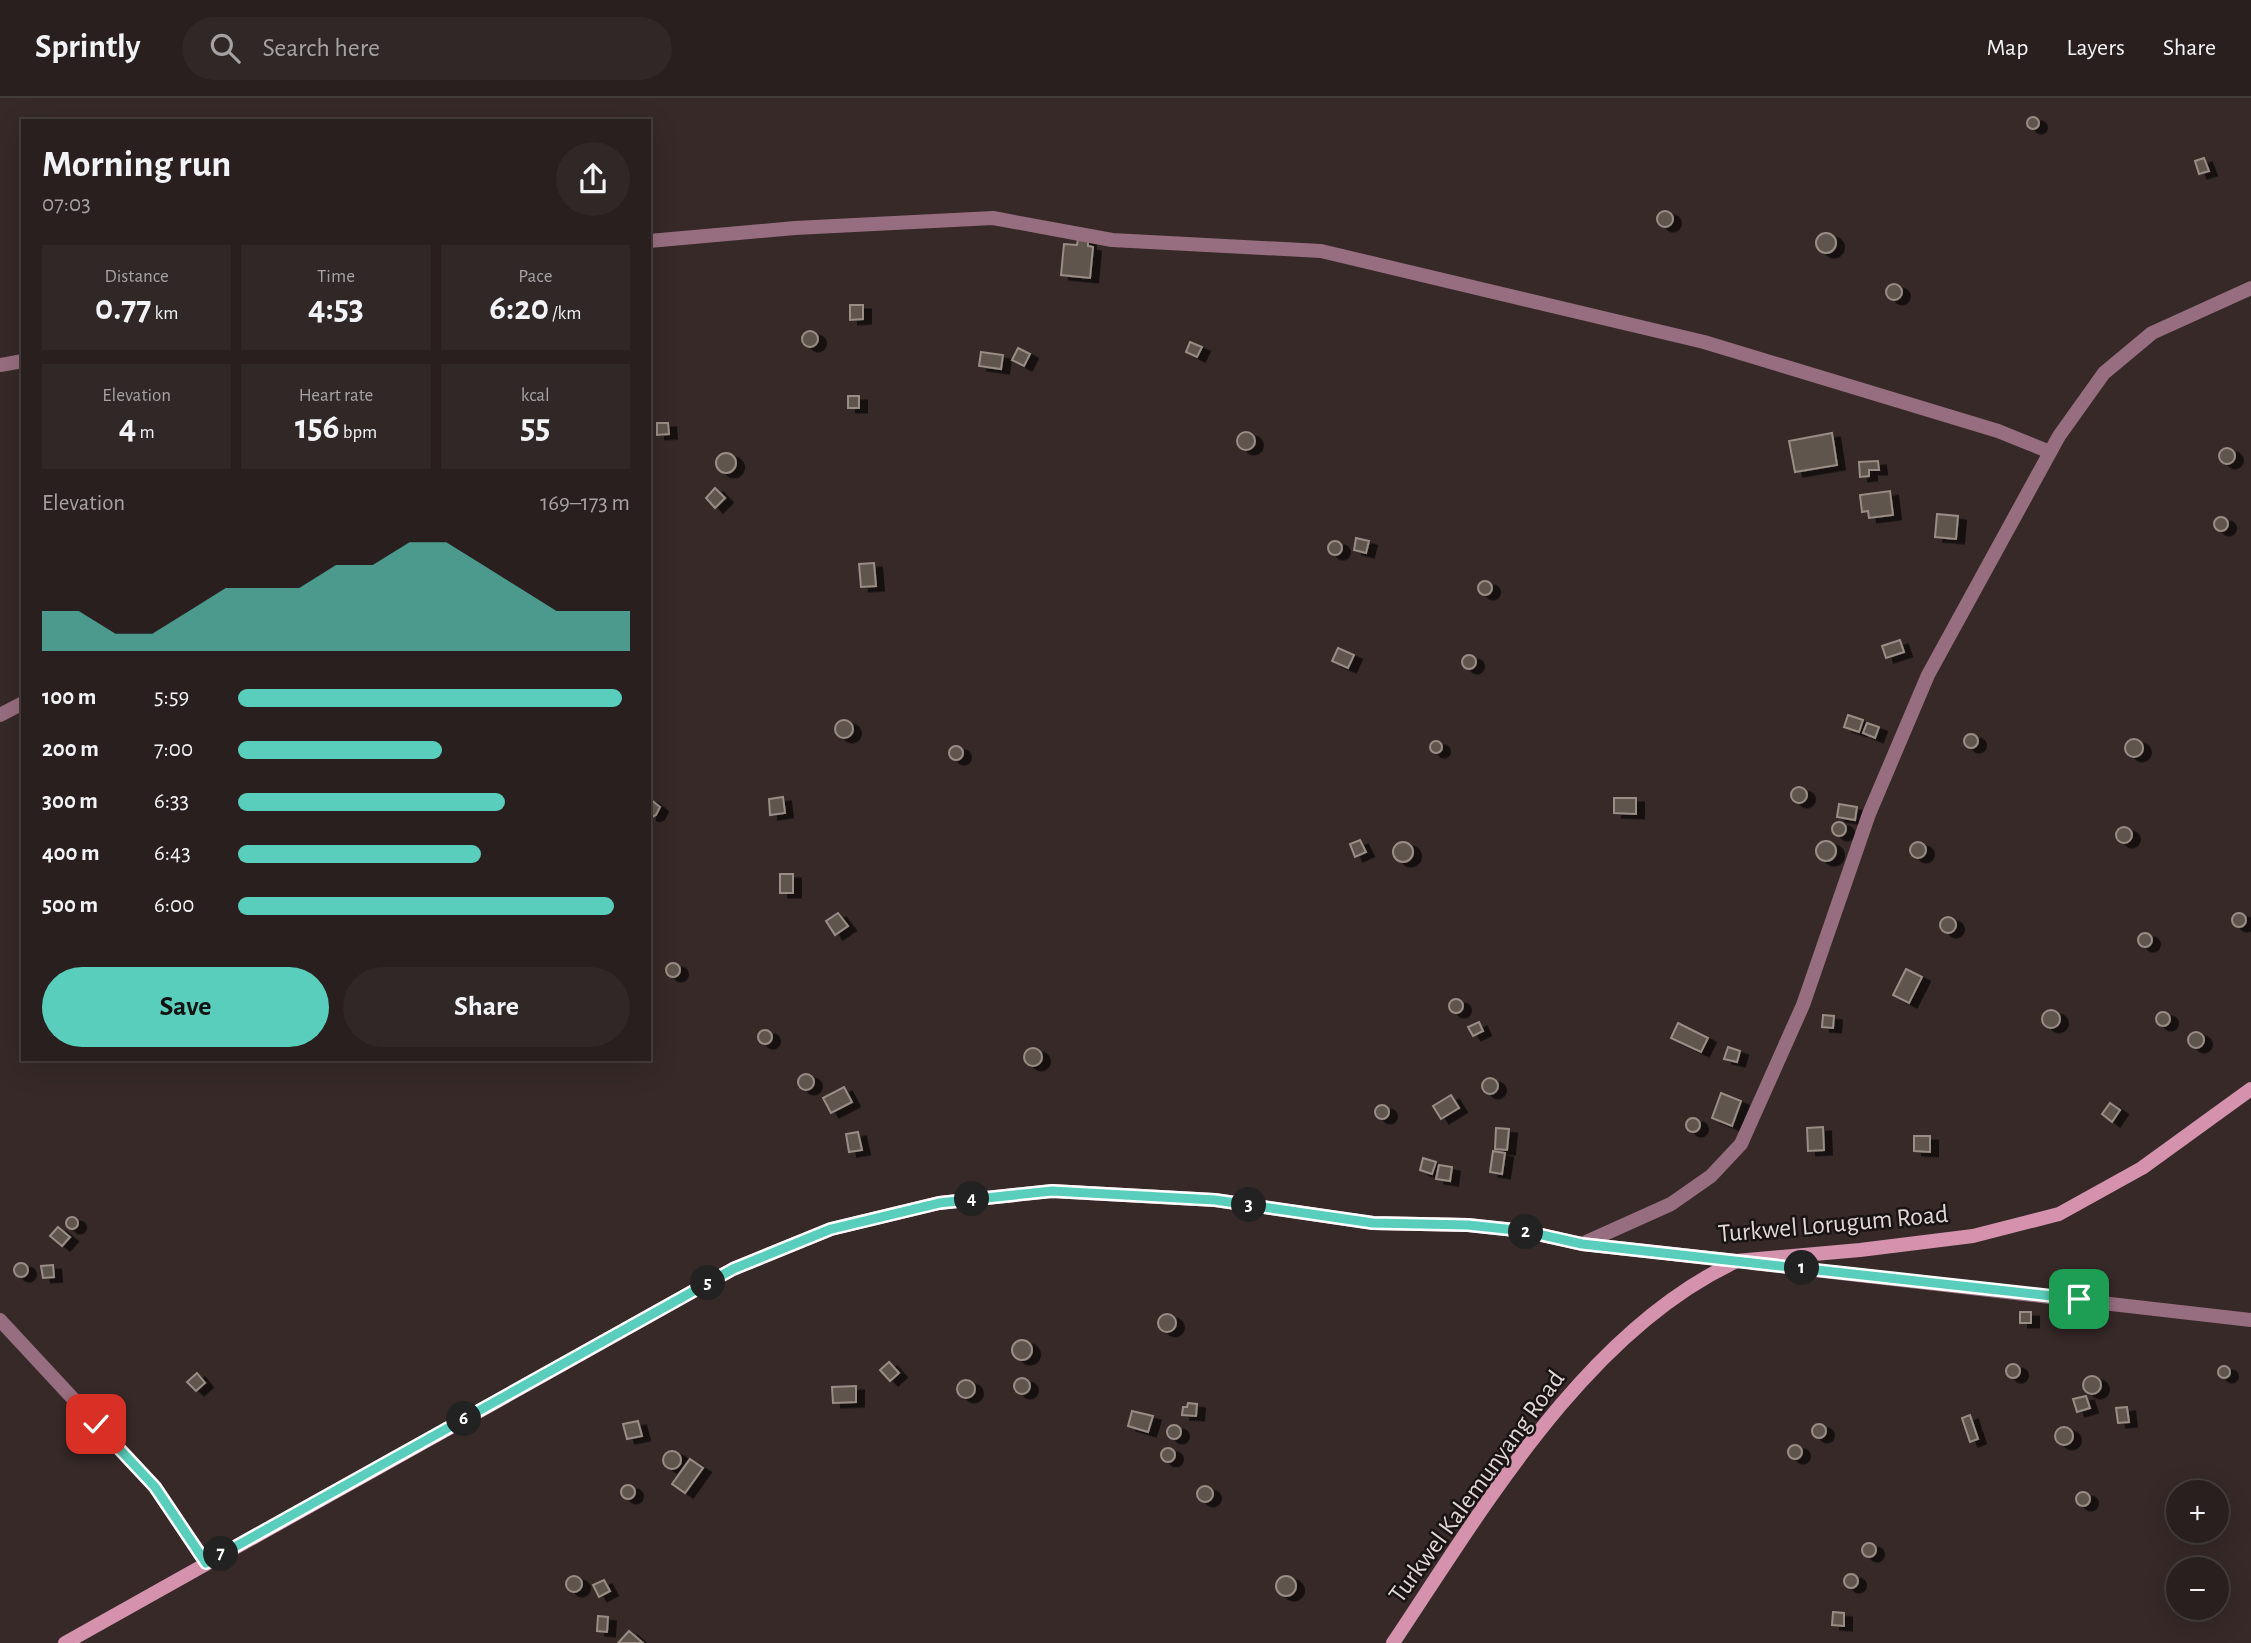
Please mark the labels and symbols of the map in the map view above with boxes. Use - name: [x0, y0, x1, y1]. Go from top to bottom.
- pin: 4: [954, 1182, 990, 1216]
- pin: 3: [1232, 1188, 1266, 1222]
- street label: Turkwel Lorugum Road: [1717, 1201, 1949, 1247]
- pin: 2: [1508, 1214, 1544, 1250]
- pin: 1: [1784, 1250, 1820, 1286]
- pin: 5: [690, 1266, 726, 1300]
- pin: [2049, 1269, 2109, 1329]
- street label: Turkwel Kalemunyang Road: [1384, 1366, 1569, 1607]
- pin: [66, 1394, 126, 1454]
- pin: 6: [447, 1402, 482, 1436]
- pin: 7: [204, 1536, 238, 1572]

